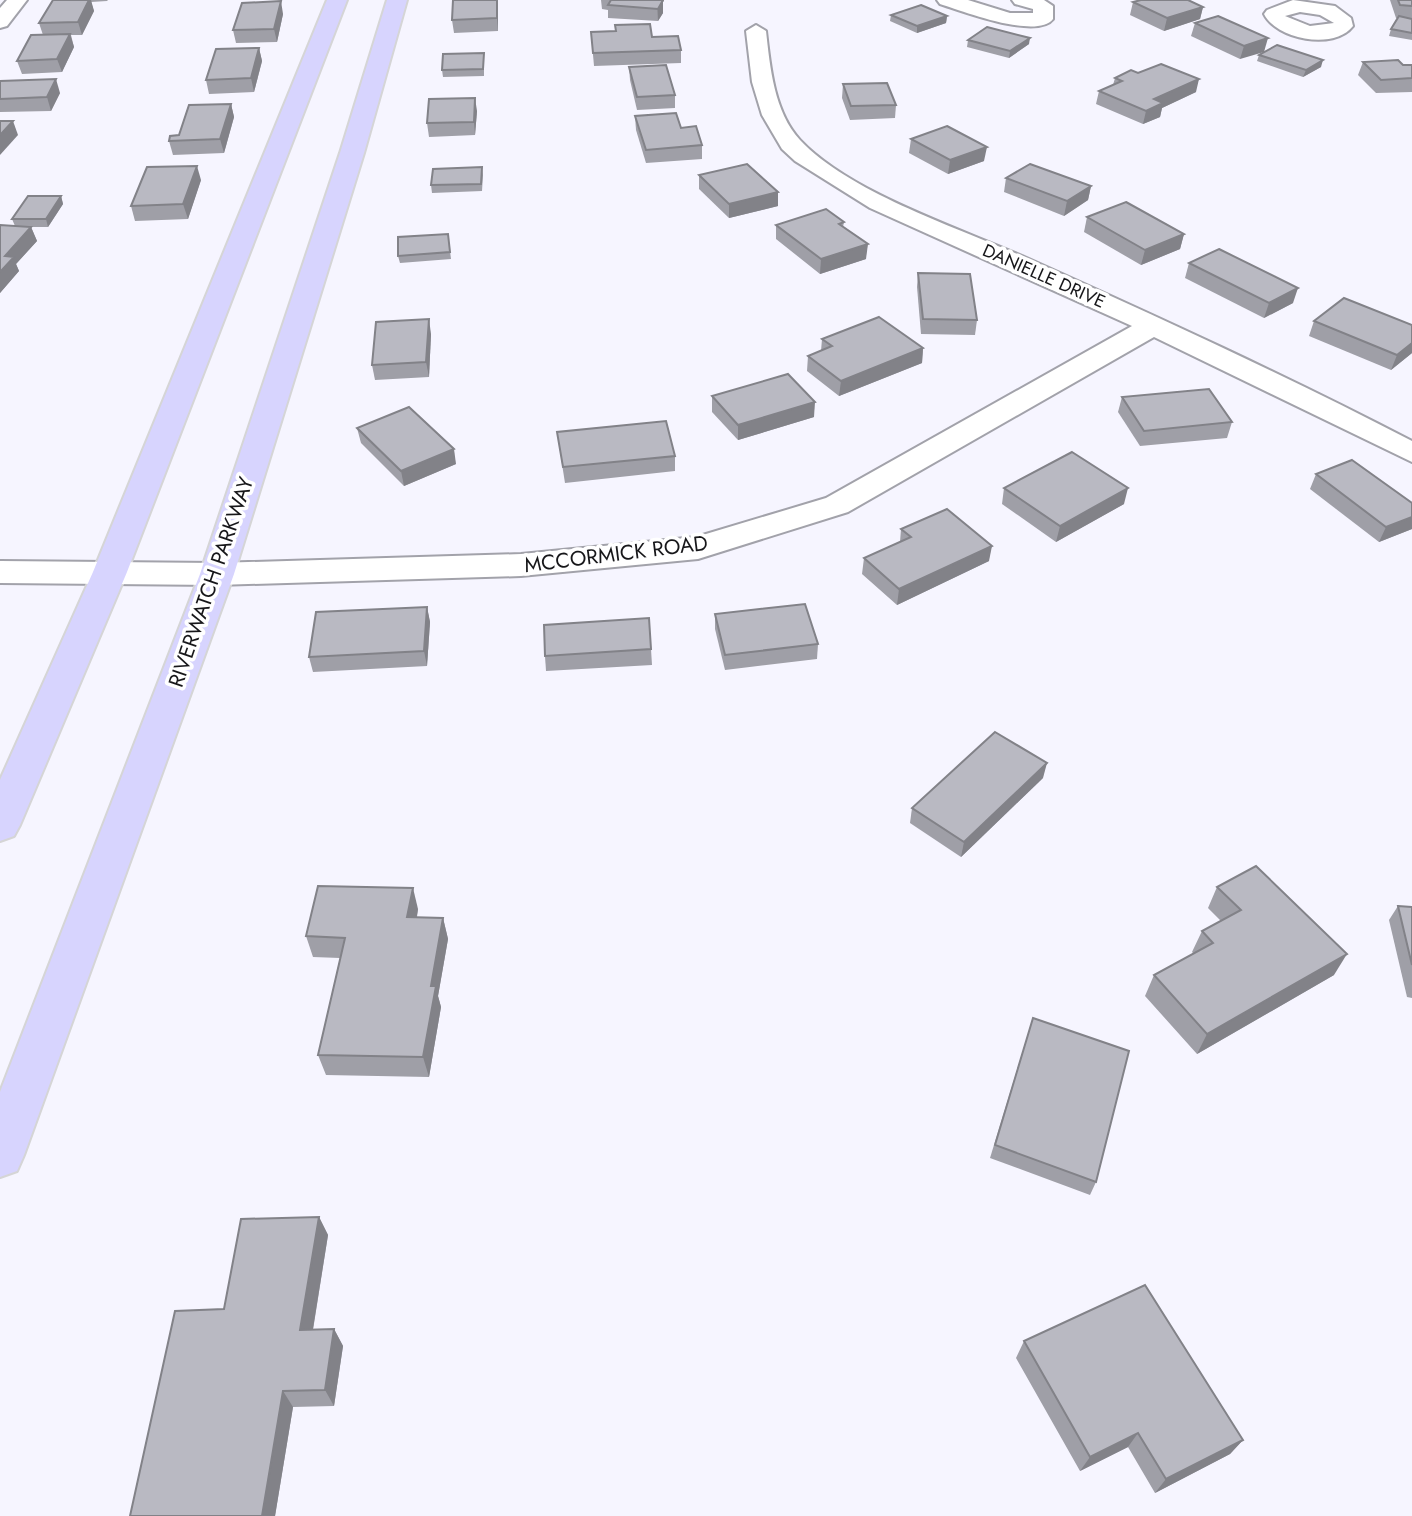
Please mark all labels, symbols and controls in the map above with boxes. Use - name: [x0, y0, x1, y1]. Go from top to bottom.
- street label: DANIELLE DRIVE: [978, 237, 1110, 315]
- street label: RIVERWATCH PARKWAY: [161, 473, 261, 691]
- street label: MCCORMICK ROAD: [523, 528, 709, 580]

